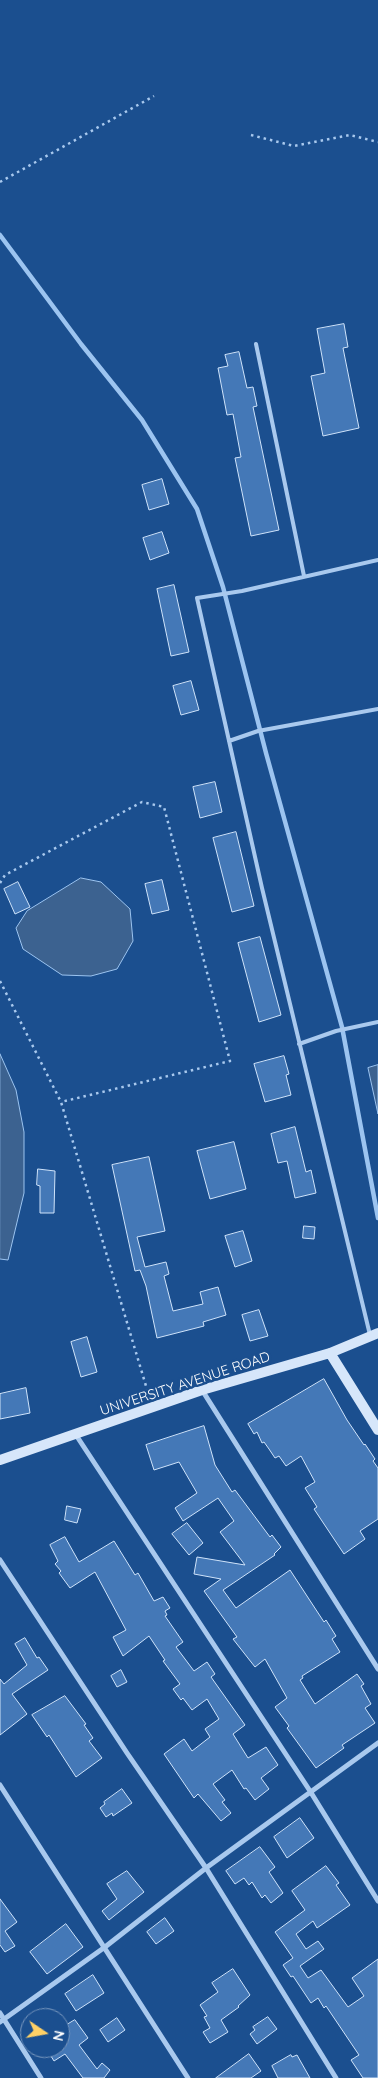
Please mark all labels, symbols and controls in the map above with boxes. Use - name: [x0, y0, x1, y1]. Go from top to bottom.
- street label: UNIVERSITY AVENUE ROAD: [98, 1349, 272, 1419]
- north arrow: [20, 2008, 70, 2058]
- text: N: [49, 2029, 69, 2043]

